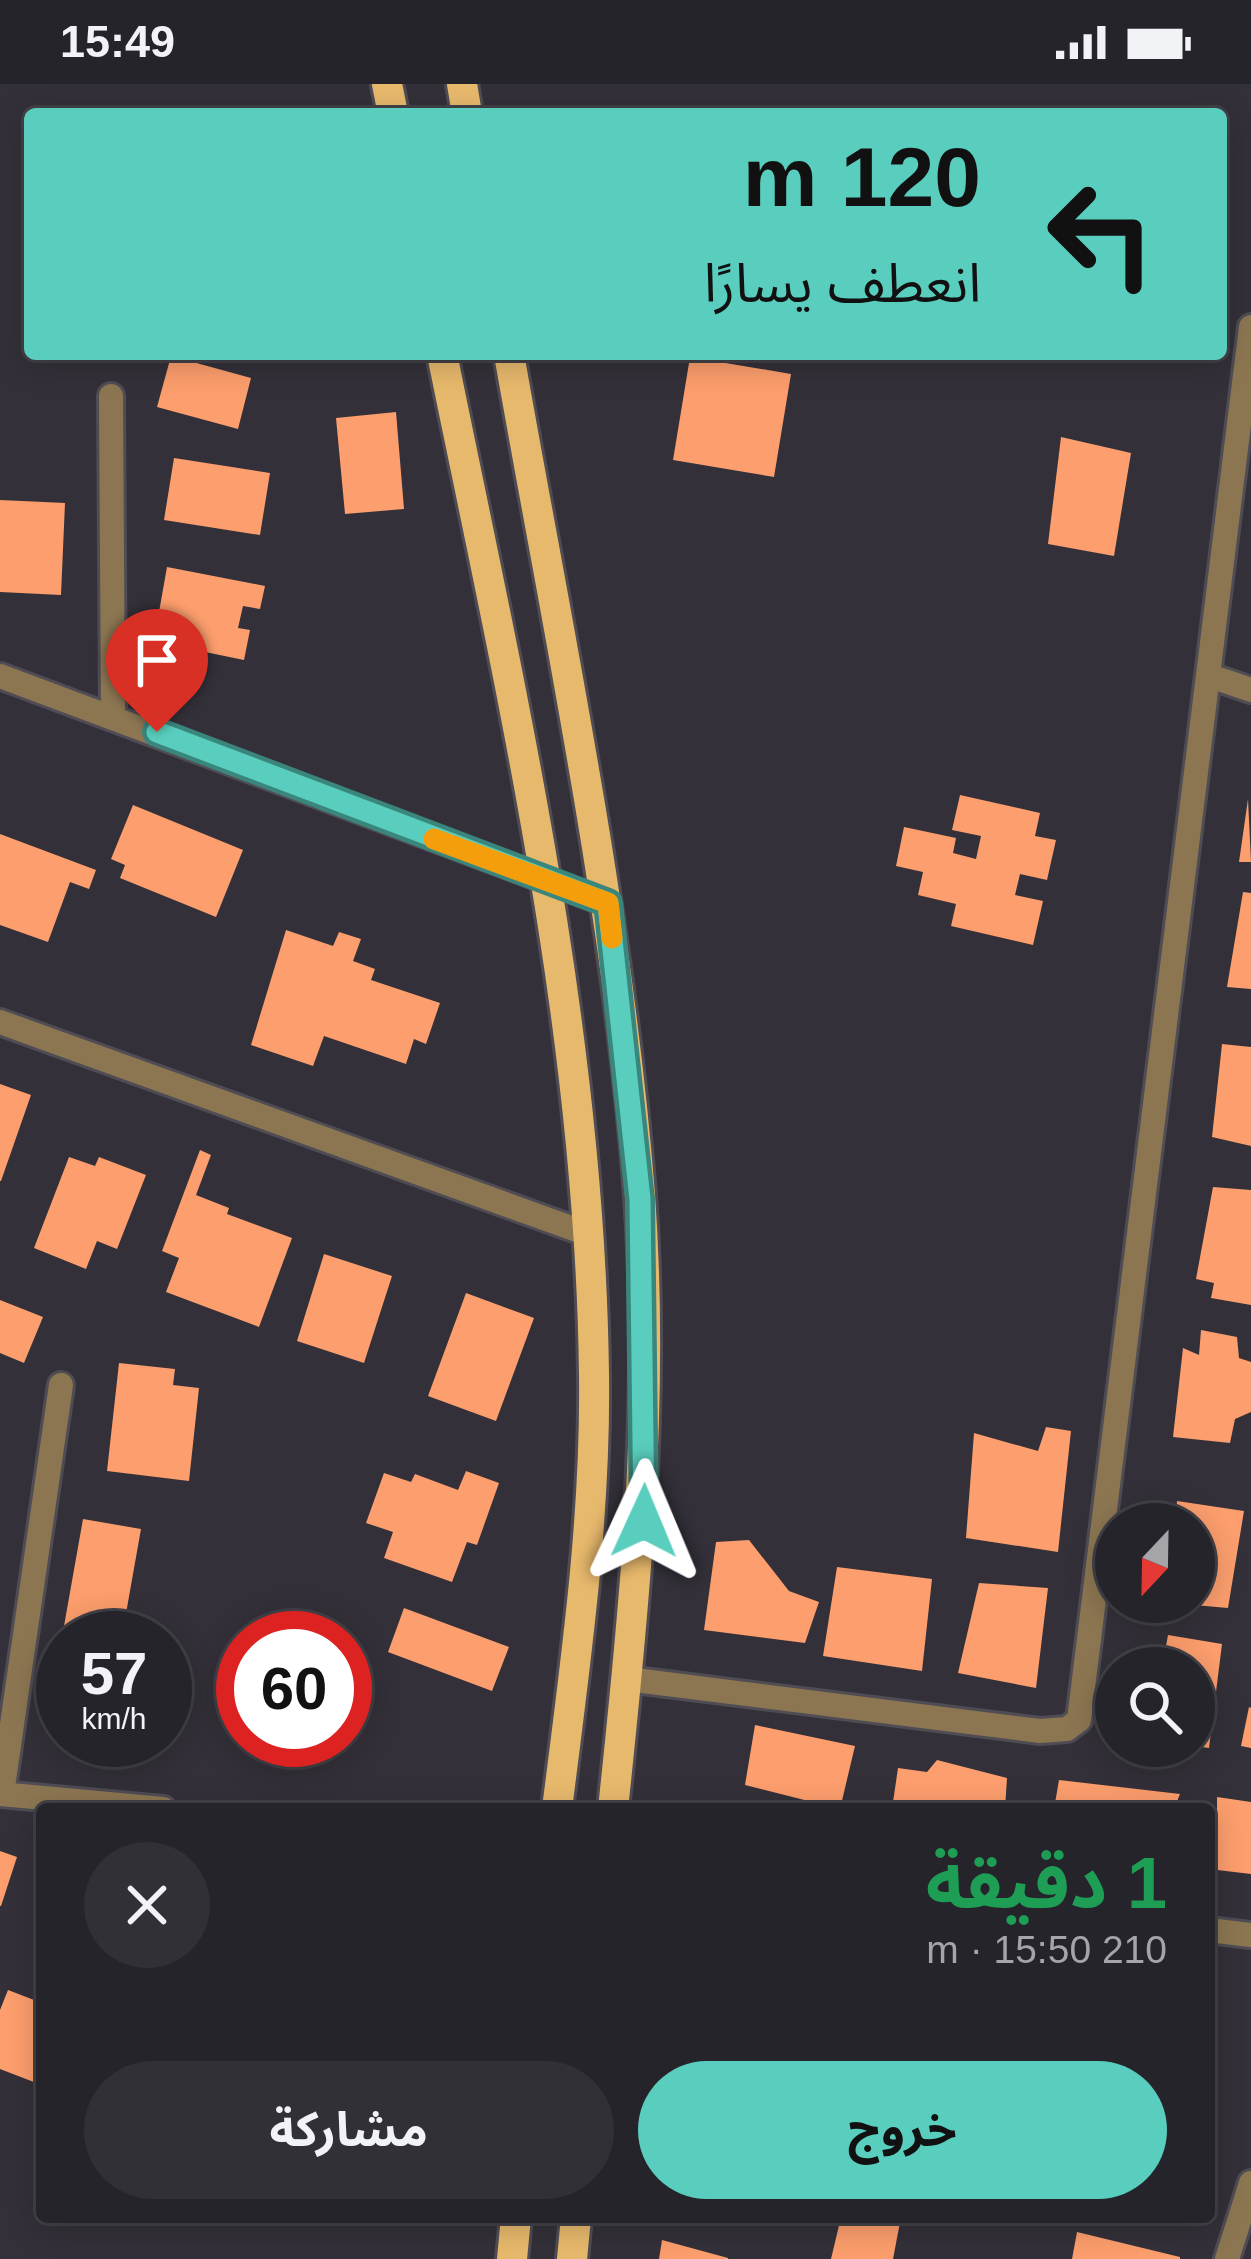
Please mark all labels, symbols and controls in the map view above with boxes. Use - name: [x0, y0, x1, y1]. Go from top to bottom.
- text: 15:49: [60, 16, 175, 67]
- text: 120 m: [743, 130, 981, 224]
- icon: left: [1023, 156, 1179, 312]
- text: انعطف يسارًا: [704, 253, 981, 313]
- pin: [106, 609, 208, 732]
- icon: arrive: [124, 627, 190, 693]
- position arrow: [581, 1458, 707, 1584]
- north arrow: [1095, 1503, 1215, 1623]
- map controls: [1095, 1503, 1215, 1767]
- speed limit sign: 60: [216, 1611, 372, 1767]
- text: 57: [81, 1640, 147, 1707]
- button: search: [1095, 1647, 1215, 1767]
- text: km/h: [81, 1702, 147, 1735]
- button: close: [84, 1842, 210, 1968]
- text: 1 دقيقة: [926, 1843, 1167, 1923]
- text: 210 m · 15:50: [926, 1928, 1167, 1971]
- button: مشاركة: [84, 2061, 614, 2199]
- button: خروج: [638, 2061, 1167, 2199]

